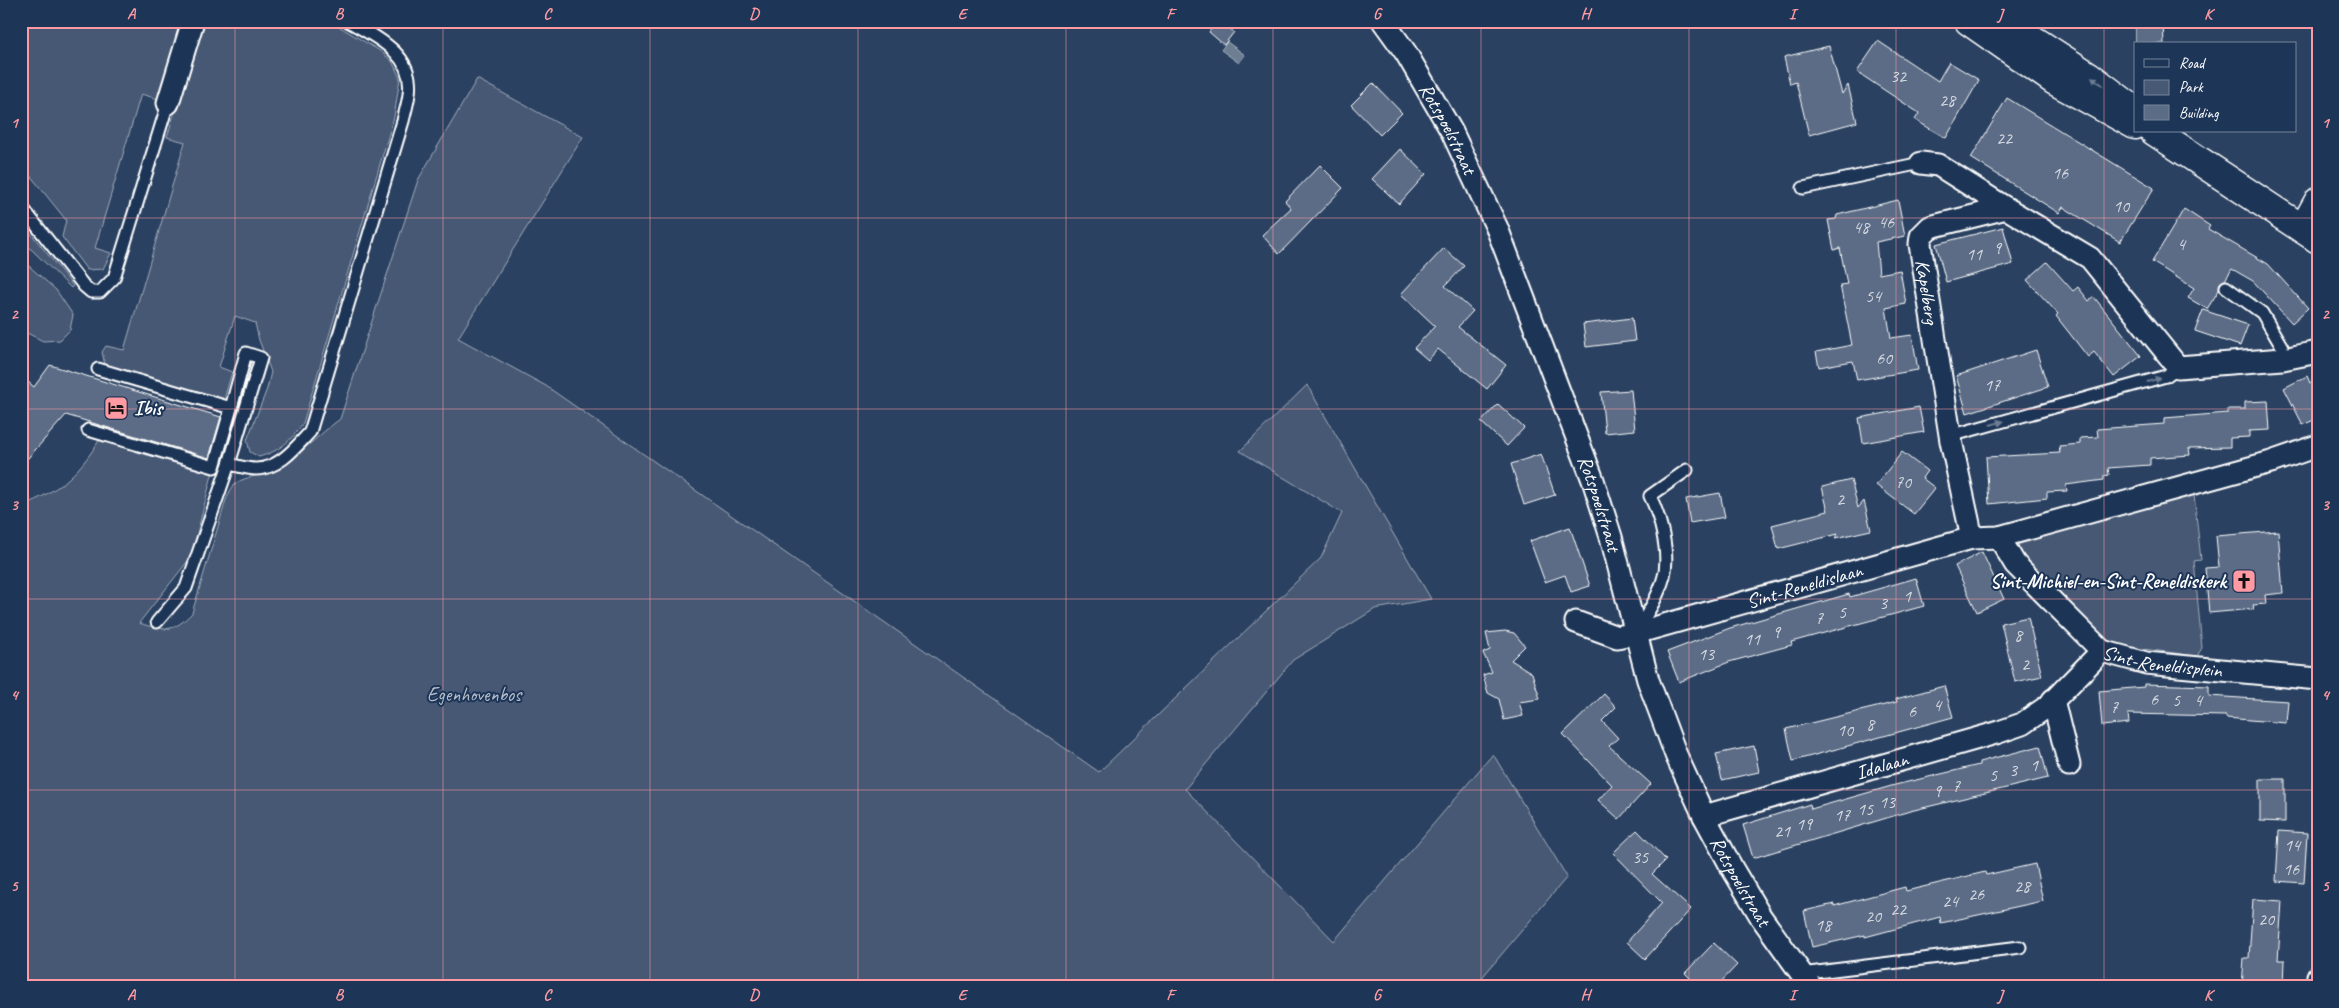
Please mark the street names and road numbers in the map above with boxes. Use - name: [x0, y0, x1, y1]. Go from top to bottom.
- street label: Rotspoelstraat: [1414, 79, 1483, 180]
- street label: Kapelberg: [1910, 258, 1945, 328]
- street label: Rotspoelstraat: [1572, 452, 1627, 556]
- street label: Sint-Reneldislaan: [1743, 557, 1866, 614]
- street label: Sint-Reneldisplein: [2100, 639, 2224, 683]
- street label: Idalaan: [1853, 746, 1912, 785]
- street label: Rotspoelstraat: [1705, 832, 1778, 933]

